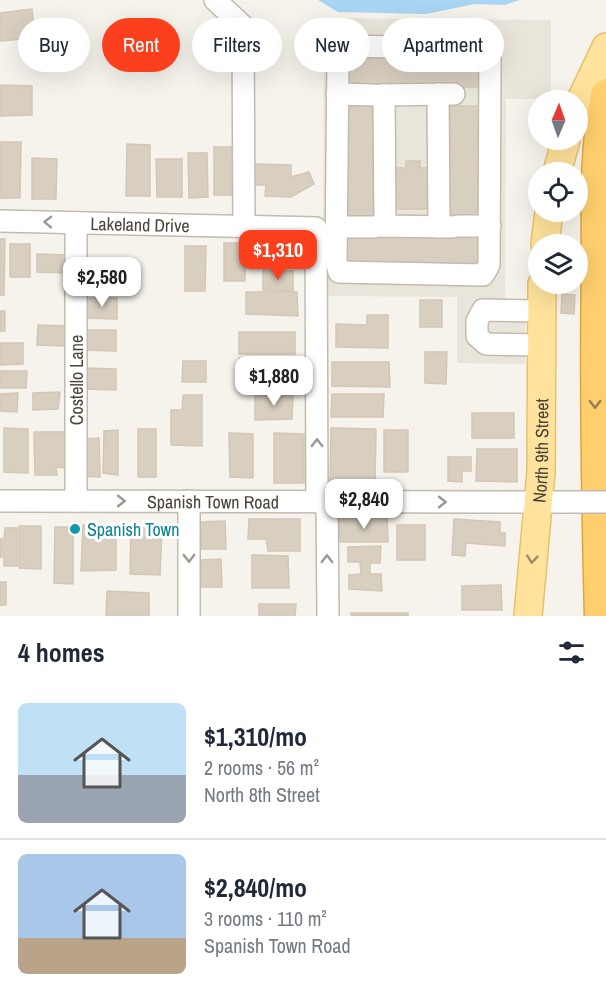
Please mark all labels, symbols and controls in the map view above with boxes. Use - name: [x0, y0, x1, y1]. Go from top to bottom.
- chip: Buy: [18, 18, 90, 72]
- chip: Rent: [102, 18, 180, 72]
- chip: Filters: [192, 18, 282, 72]
- chip: New: [294, 18, 370, 72]
- chip: Apartment: [382, 18, 504, 72]
- north arrow: [528, 90, 588, 150]
- map controls: [528, 90, 588, 294]
- button: locate: [528, 162, 588, 222]
- street label: Lakeland Drive: [90, 211, 190, 238]
- one-way arrow: [43, 216, 52, 229]
- pin: $1,310: [229, 230, 327, 281]
- button: layers: [528, 234, 588, 294]
- text: $1,310: [253, 236, 303, 263]
- pin: $2,580: [53, 257, 151, 308]
- text: $2,580: [77, 263, 127, 290]
- street label: Costello Lane: [64, 335, 89, 425]
- pin: $1,880: [225, 356, 323, 407]
- text: $1,880: [249, 362, 299, 389]
- street label: North 9th Street: [526, 398, 554, 504]
- one-way arrow: [589, 400, 601, 409]
- one-way arrow: [311, 439, 323, 448]
- pin: $2,840: [315, 479, 413, 530]
- text: $2,840: [339, 485, 389, 512]
- street label: Spanish Town Road: [147, 489, 279, 514]
- one-way arrow: [117, 495, 126, 507]
- one-way arrow: [438, 496, 447, 508]
- place label: Spanish Town: [87, 517, 179, 542]
- marker: Spanish Town: [68, 522, 82, 536]
- one-way arrow: [183, 554, 195, 563]
- one-way arrow: [321, 554, 333, 563]
- one-way arrow: [526, 555, 539, 564]
- text: 4 homes: [18, 635, 105, 670]
- icon: filters: [555, 636, 588, 669]
- text: $1,310/mo: [204, 719, 307, 754]
- icon: home: [66, 727, 138, 799]
- text: 2 rooms · 56 m²: [204, 754, 319, 781]
- text: North 8th Street: [204, 781, 320, 808]
- text: $2,840/mo: [204, 870, 307, 905]
- icon: home: [66, 878, 138, 950]
- text: 3 rooms · 110 m²: [204, 905, 327, 932]
- text: Spanish Town Road: [204, 932, 351, 959]

